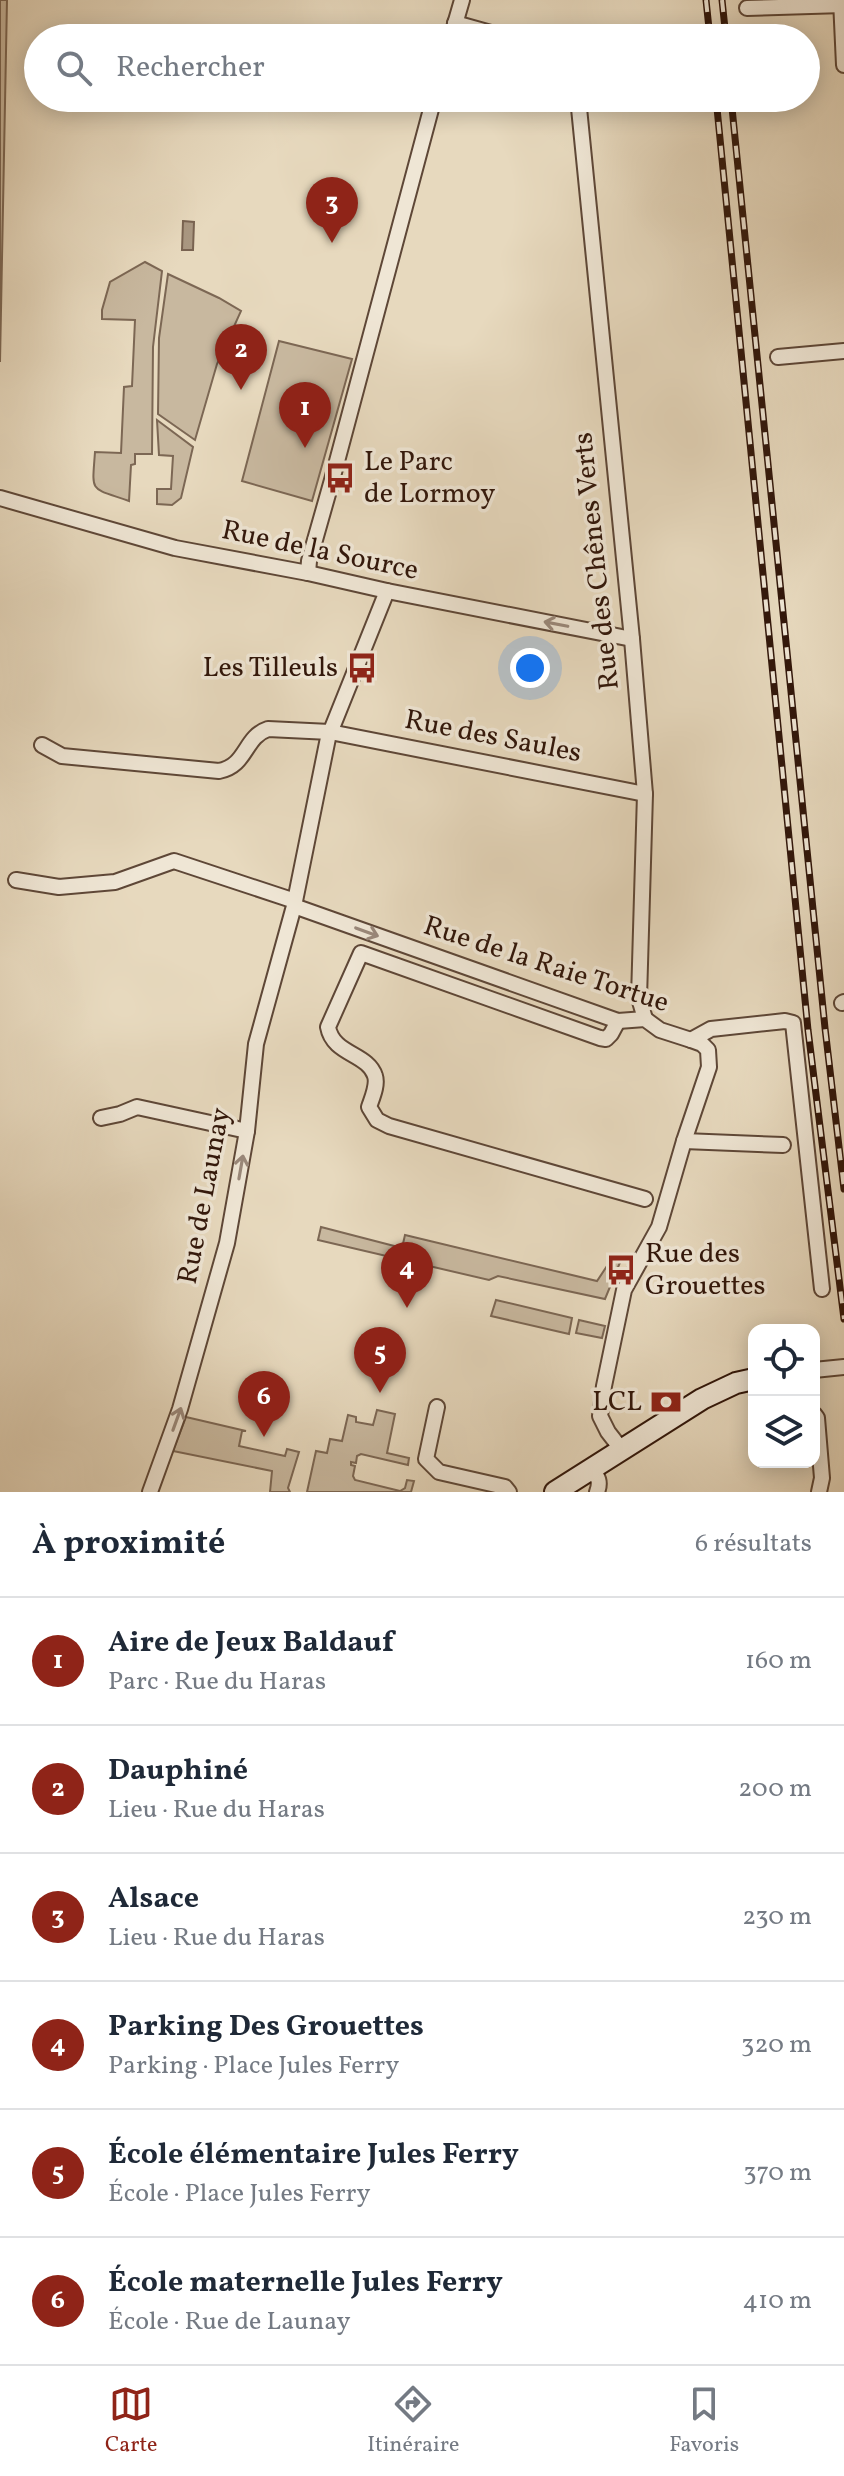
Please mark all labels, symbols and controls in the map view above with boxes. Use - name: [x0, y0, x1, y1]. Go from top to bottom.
- search box: [24, 24, 820, 112]
- icon: search: [52, 46, 96, 90]
- text: Rechercher: [116, 47, 265, 89]
- pin: 3: [306, 177, 358, 243]
- pin: 2: [215, 324, 267, 390]
- pin: 1: [279, 382, 331, 448]
- street label: Rue des Chênes Verts: [564, 430, 630, 692]
- place label: Le Parc de Lormoy: [364, 443, 496, 514]
- bus stop icon: Le Parc de Lormoy: [323, 461, 357, 495]
- street label: Rue de la Source: [218, 511, 422, 591]
- one-way arrow: [543, 616, 569, 631]
- your location: [510, 648, 550, 688]
- place label: Les Tilleuls: [203, 649, 338, 688]
- bus stop icon: Les Tilleuls: [345, 651, 379, 685]
- street label: Rue des Saules: [401, 701, 585, 773]
- street label: Rue de la Raie Tortue: [418, 907, 674, 1023]
- one-way arrow: [355, 926, 379, 940]
- street label: Rue de Launay: [169, 1104, 241, 1288]
- one-way arrow: [234, 1155, 249, 1180]
- place label: Rue des Grouettes: [645, 1235, 766, 1306]
- pin: 4: [381, 1242, 433, 1308]
- bus stop icon: Rue des Grouettes: [604, 1253, 638, 1287]
- map controls: [748, 1324, 820, 1468]
- button: locate: [748, 1324, 820, 1396]
- pin: 5: [354, 1327, 406, 1393]
- pin: 6: [238, 1371, 290, 1437]
- place label: LCL: [592, 1383, 642, 1422]
- bank icon: LCL: [649, 1385, 683, 1419]
- button: layers: [748, 1396, 820, 1468]
- one-way arrow: [171, 1407, 185, 1431]
- text: À proximité: [32, 1521, 225, 1568]
- text: 6 résultats: [695, 1526, 812, 1562]
- text: Aire de Jeux Baldauf: [108, 1622, 394, 1664]
- text: 1: [53, 1643, 63, 1679]
- text: 160 m: [745, 1643, 812, 1679]
- text: Parc · Rue du Haras: [108, 1664, 326, 1700]
- text: Dauphiné: [108, 1750, 248, 1792]
- text: 2: [51, 1771, 65, 1807]
- text: 200 m: [738, 1771, 812, 1807]
- text: Lieu · Rue du Haras: [108, 1792, 325, 1828]
- text: Alsace: [108, 1878, 199, 1920]
- text: 3: [51, 1899, 65, 1935]
- text: 230 m: [742, 1899, 812, 1935]
- text: Lieu · Rue du Haras: [108, 1920, 325, 1956]
- text: Parking Des Grouettes: [108, 2006, 424, 2048]
- text: 4: [50, 2027, 66, 2063]
- text: 320 m: [741, 2027, 812, 2063]
- text: Parking · Place Jules Ferry: [108, 2048, 399, 2084]
- text: École élémentaire Jules Ferry: [108, 2134, 519, 2176]
- text: 5: [52, 2155, 64, 2191]
- text: 370 m: [743, 2155, 812, 2191]
- text: École · Place Jules Ferry: [108, 2176, 371, 2212]
- text: École maternelle Jules Ferry: [108, 2262, 503, 2304]
- text: 6: [51, 2283, 65, 2319]
- text: 410 m: [743, 2283, 812, 2319]
- text: École · Rue de Launay: [108, 2304, 351, 2340]
- tab: Carte: [105, 2382, 157, 2461]
- tab: Itinéraire: [367, 2382, 459, 2461]
- tab: Favoris: [669, 2382, 739, 2461]

